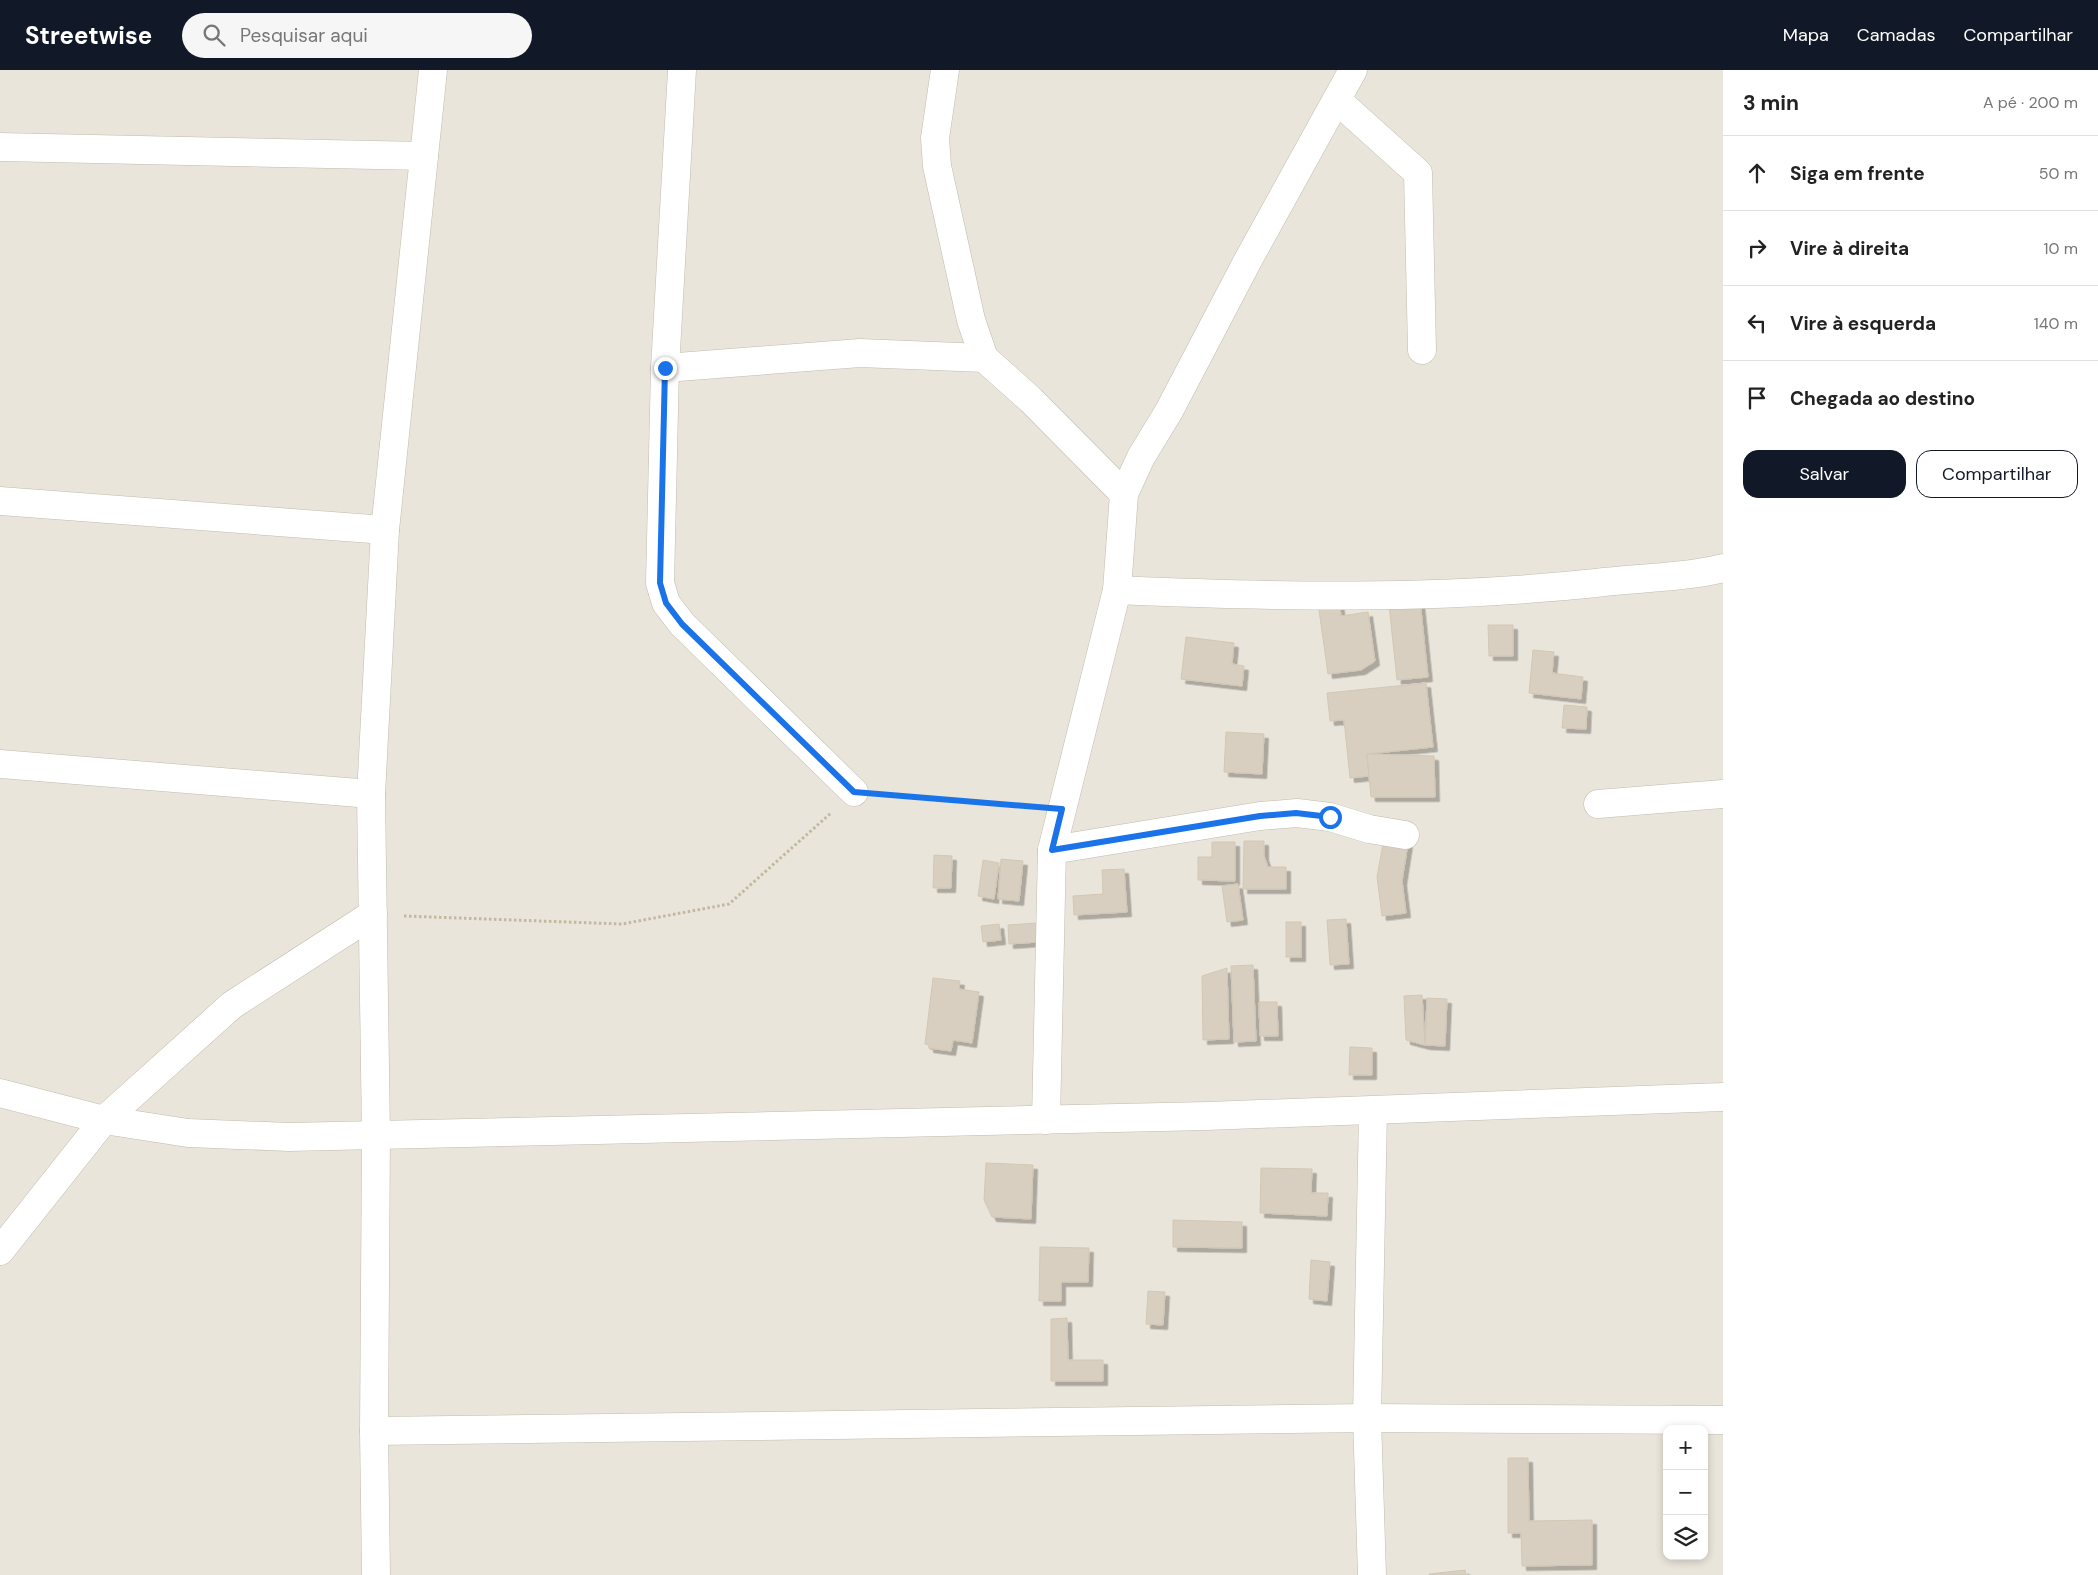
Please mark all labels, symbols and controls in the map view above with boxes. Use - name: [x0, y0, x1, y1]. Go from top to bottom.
- search box: [182, 13, 532, 58]
- text: Streetwise: [25, 20, 152, 51]
- icon: search: [200, 21, 228, 49]
- text: Pesquisar aqui: [240, 23, 368, 48]
- text: Mapa: [1783, 23, 1829, 47]
- text: Camadas: [1857, 23, 1935, 47]
- text: Compartilhar: [1963, 23, 2073, 47]
- text: 3 min: [1743, 89, 1799, 117]
- text: A pé · 200 m: [1983, 92, 2078, 113]
- icon: ahead: [1743, 159, 1771, 187]
- text: Siga em frente: [1790, 161, 1925, 186]
- text: 50 m: [2039, 163, 2078, 184]
- icon: right: [1743, 234, 1771, 262]
- text: Vire à direita: [1790, 236, 1909, 261]
- text: 10 m: [2044, 238, 2078, 259]
- icon: left: [1743, 309, 1771, 337]
- text: Vire à esquerda: [1790, 311, 1936, 336]
- text: 140 m: [2034, 313, 2078, 334]
- route end: [654, 357, 677, 380]
- icon: arrive: [1743, 384, 1771, 412]
- text: Chegada ao destino: [1790, 386, 1975, 411]
- button: Salvar: [1743, 450, 1906, 498]
- button: Compartilhar: [1916, 450, 2078, 498]
- route start: [1319, 806, 1342, 829]
- map controls: [1663, 1425, 1708, 1560]
- button: +: [1663, 1425, 1708, 1470]
- button: −: [1663, 1470, 1708, 1515]
- button: layers: [1663, 1515, 1708, 1560]

